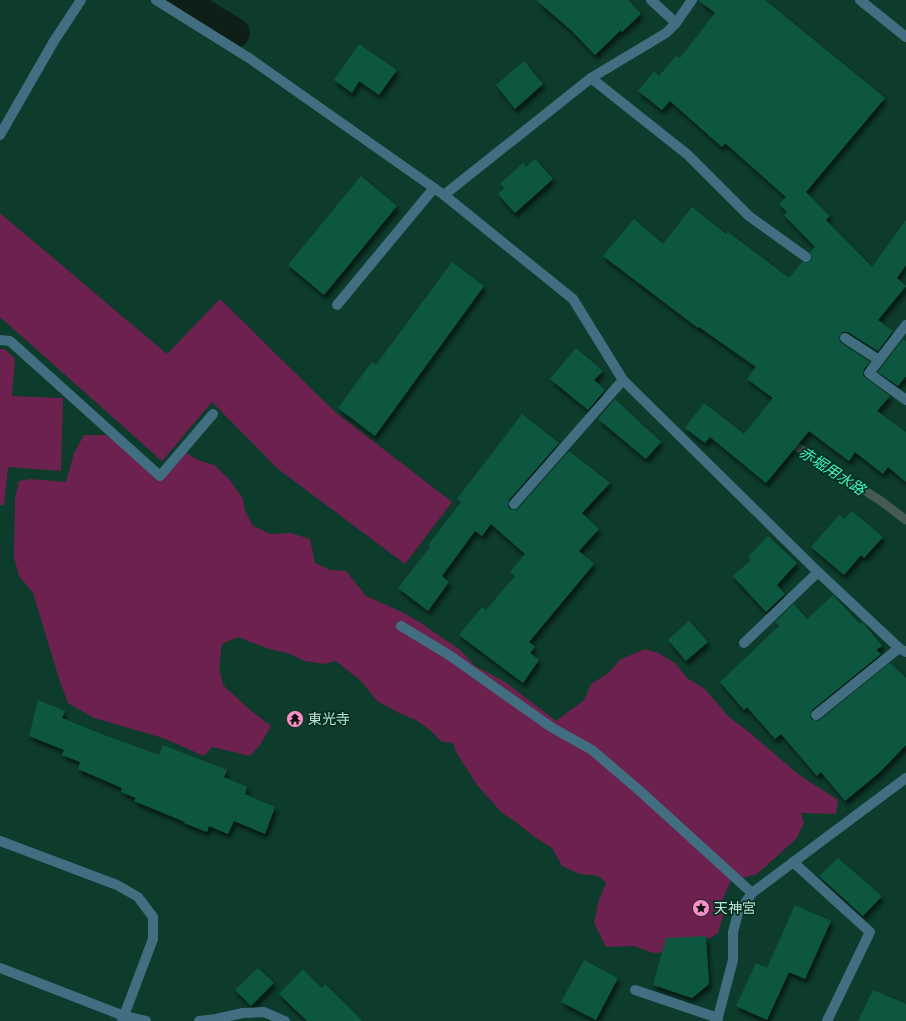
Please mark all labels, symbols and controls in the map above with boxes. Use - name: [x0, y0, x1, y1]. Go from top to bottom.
- water label: 赤堀用水路: [796, 443, 870, 500]
- temple icon: 東光寺: [285, 709, 305, 729]
- place label: 東光寺: [308, 711, 350, 728]
- place icon: 天神宮: [691, 898, 711, 918]
- place label: 天神宮: [714, 900, 756, 917]

